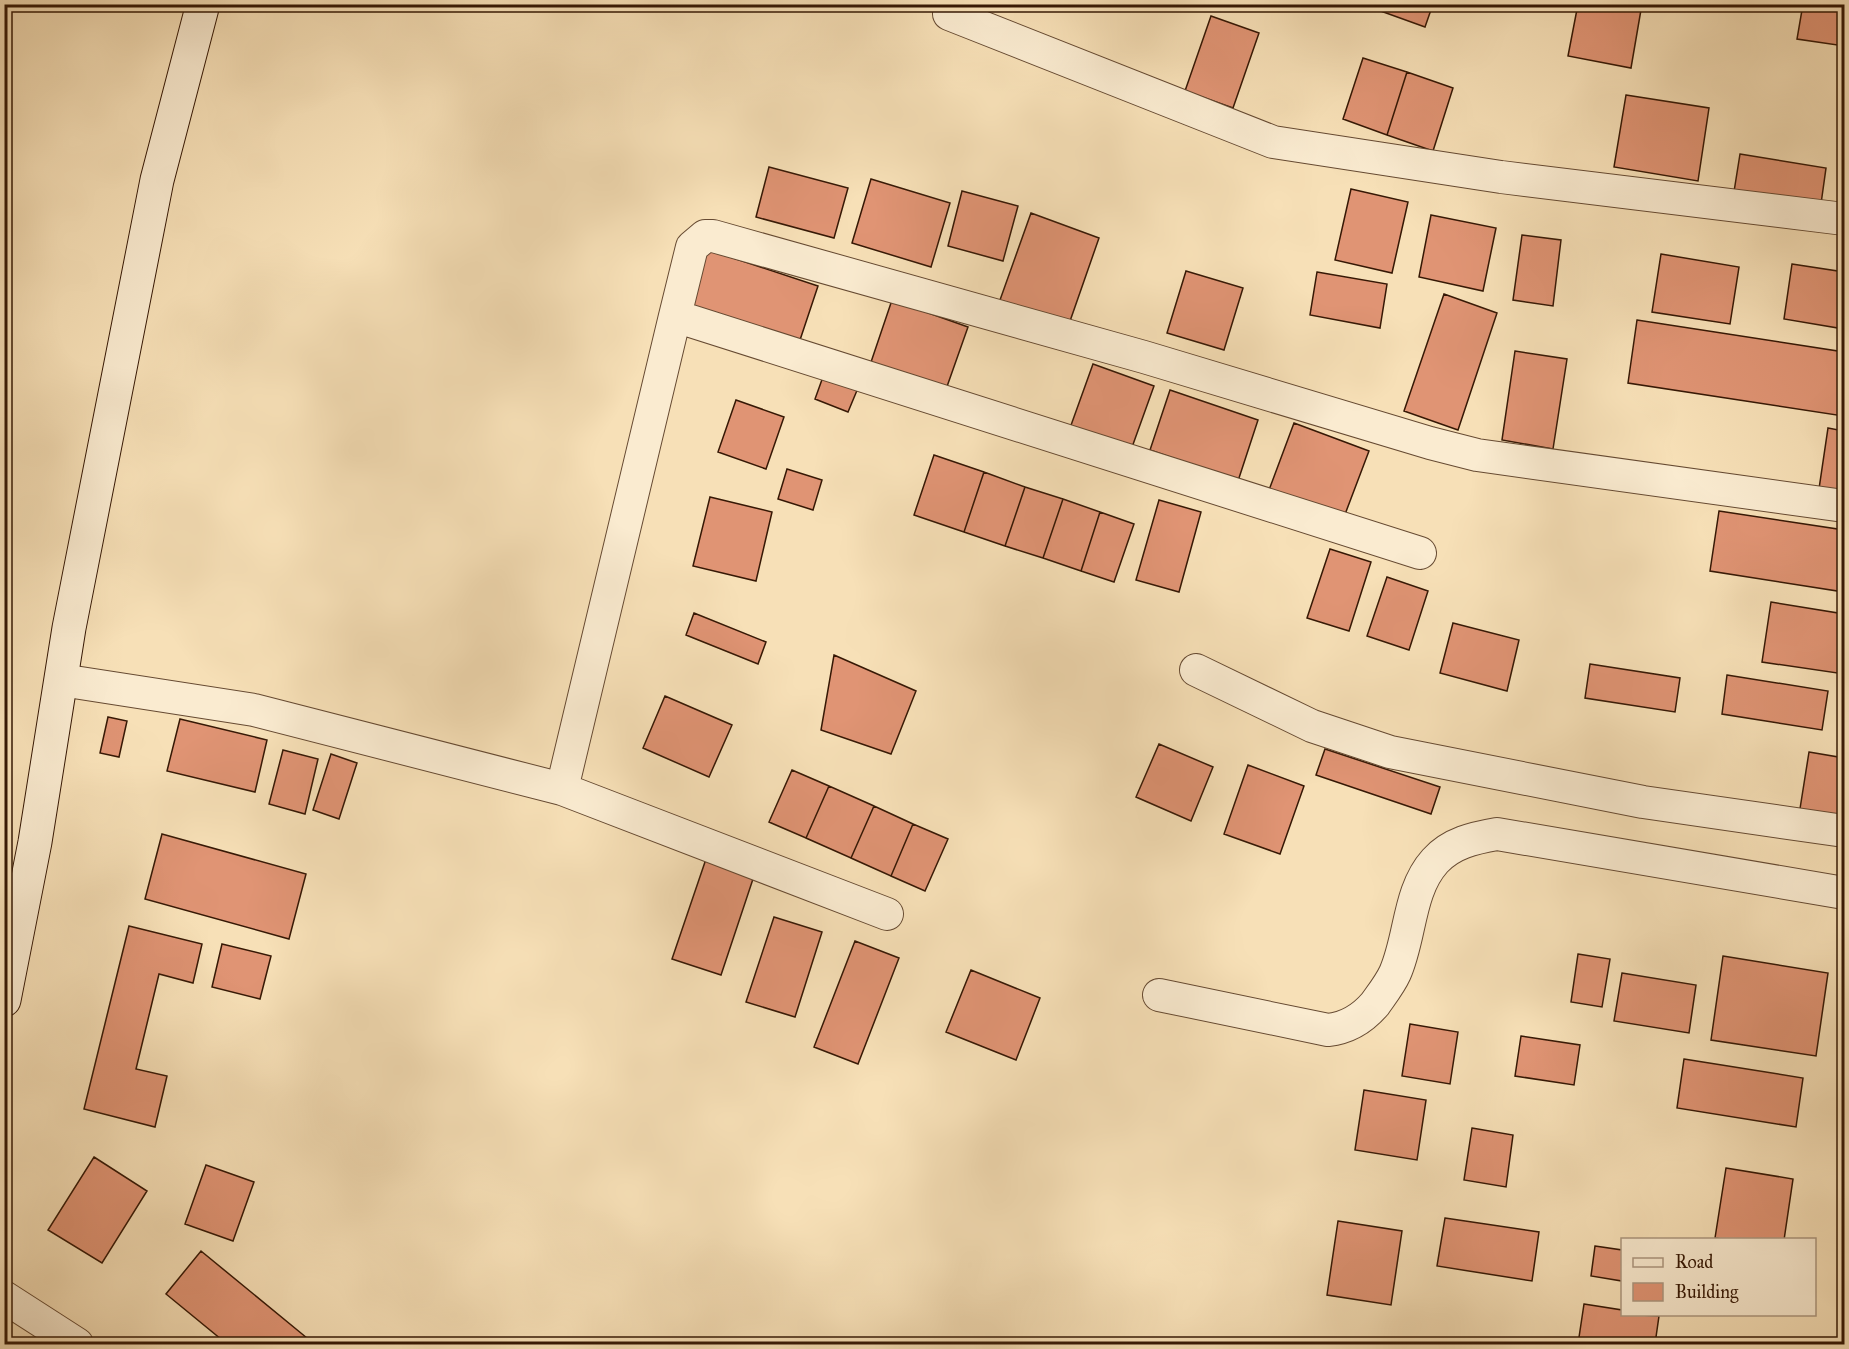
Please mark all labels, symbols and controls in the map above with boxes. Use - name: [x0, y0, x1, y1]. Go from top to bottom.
- legend: [1621, 1238, 1816, 1316]
- text: Road: [1675, 1251, 1713, 1273]
- text: Building: [1675, 1281, 1739, 1304]

